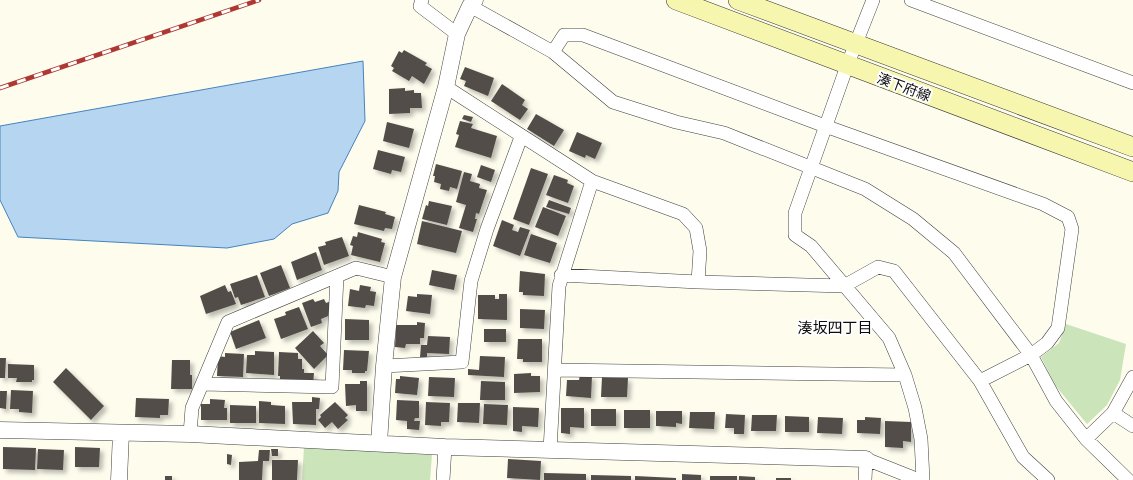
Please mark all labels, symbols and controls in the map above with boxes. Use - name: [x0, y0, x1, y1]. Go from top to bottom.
- street label: 湊下府線: [874, 68, 934, 107]
- district label: 湊坂四丁目: [797, 317, 873, 340]

